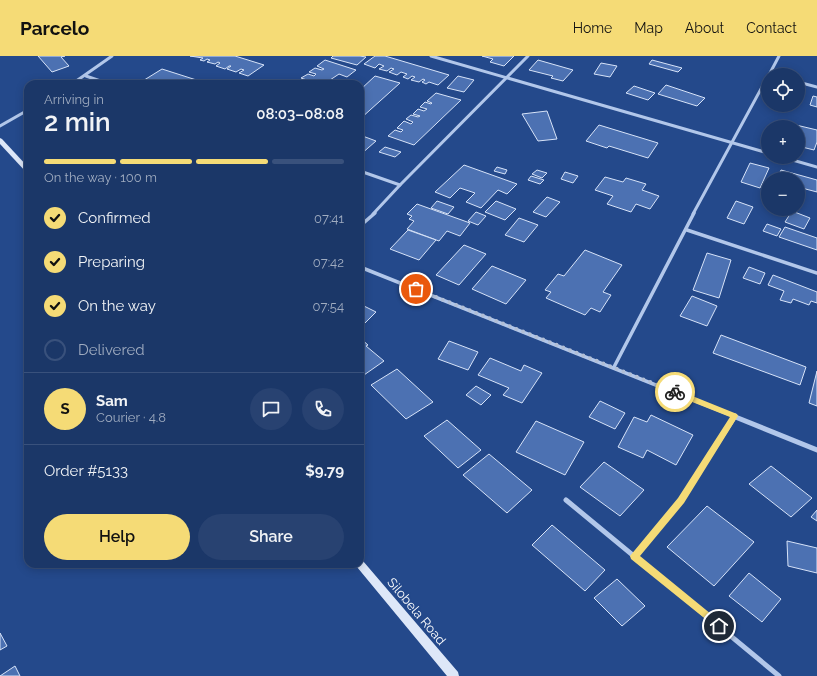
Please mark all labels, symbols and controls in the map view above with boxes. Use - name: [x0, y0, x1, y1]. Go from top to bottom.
- text: Parcelo: [20, 17, 89, 39]
- text: Home: [573, 20, 612, 36]
- text: Map: [634, 20, 663, 36]
- text: About: [685, 20, 724, 36]
- text: Contact: [746, 20, 797, 36]
- map controls: [761, 68, 805, 216]
- button: locate: [761, 68, 805, 112]
- text: Arriving in: [44, 92, 104, 107]
- text: 08:03–08:08: [256, 105, 344, 123]
- text: 2 min: [44, 107, 111, 137]
- button: +: [761, 120, 805, 164]
- text: On the way · 100 m: [44, 170, 157, 185]
- button: −: [761, 172, 805, 216]
- icon: check: [44, 207, 66, 229]
- text: Confirmed: [78, 209, 151, 227]
- text: 07:41: [314, 211, 344, 226]
- icon: check: [44, 251, 66, 273]
- text: Preparing: [78, 253, 145, 271]
- text: 07:42: [313, 255, 344, 270]
- pin: [399, 272, 433, 306]
- icon: bag: [405, 278, 427, 300]
- icon: check: [44, 295, 66, 317]
- text: On the way: [78, 297, 156, 315]
- text: 07:54: [313, 299, 344, 314]
- text: Delivered: [78, 341, 145, 359]
- courier: [655, 372, 695, 412]
- icon: bike: [664, 381, 686, 403]
- button: chat: [250, 388, 292, 430]
- button: phone: [302, 388, 344, 430]
- text: Sam: [96, 392, 128, 410]
- text: S: [60, 400, 70, 418]
- text: Courier · 4.8: [96, 410, 166, 425]
- text: Order #5133: [44, 462, 128, 480]
- text: $9.79: [305, 462, 344, 480]
- button: Help: [44, 514, 190, 560]
- button: Share: [198, 514, 344, 560]
- street label: Silobela Road: [384, 575, 449, 648]
- pin: [702, 609, 736, 643]
- icon: home: [708, 615, 730, 637]

